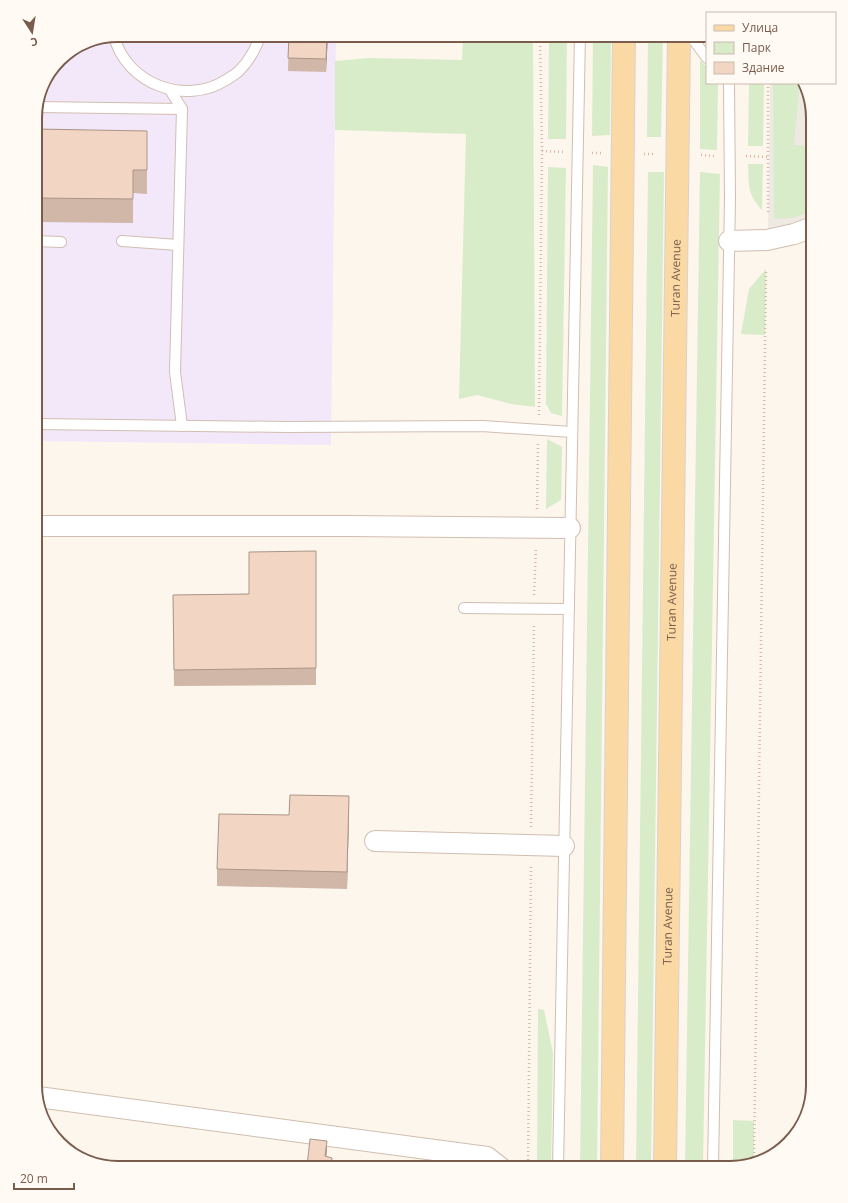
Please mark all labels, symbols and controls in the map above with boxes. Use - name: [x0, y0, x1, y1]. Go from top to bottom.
- north arrow: [12, 12, 52, 52]
- legend: [706, 12, 836, 84]
- text: Улица: [742, 19, 778, 36]
- text: С: [29, 34, 39, 50]
- text: Парк: [742, 39, 772, 56]
- text: Здание: [742, 59, 785, 76]
- street label: Turan Avenue: [667, 239, 684, 317]
- street label: Turan Avenue: [663, 563, 680, 641]
- street label: Turan Avenue: [659, 887, 676, 965]
- scale bar: [14, 1165, 74, 1191]
- text: 20 m: [20, 1170, 48, 1187]

